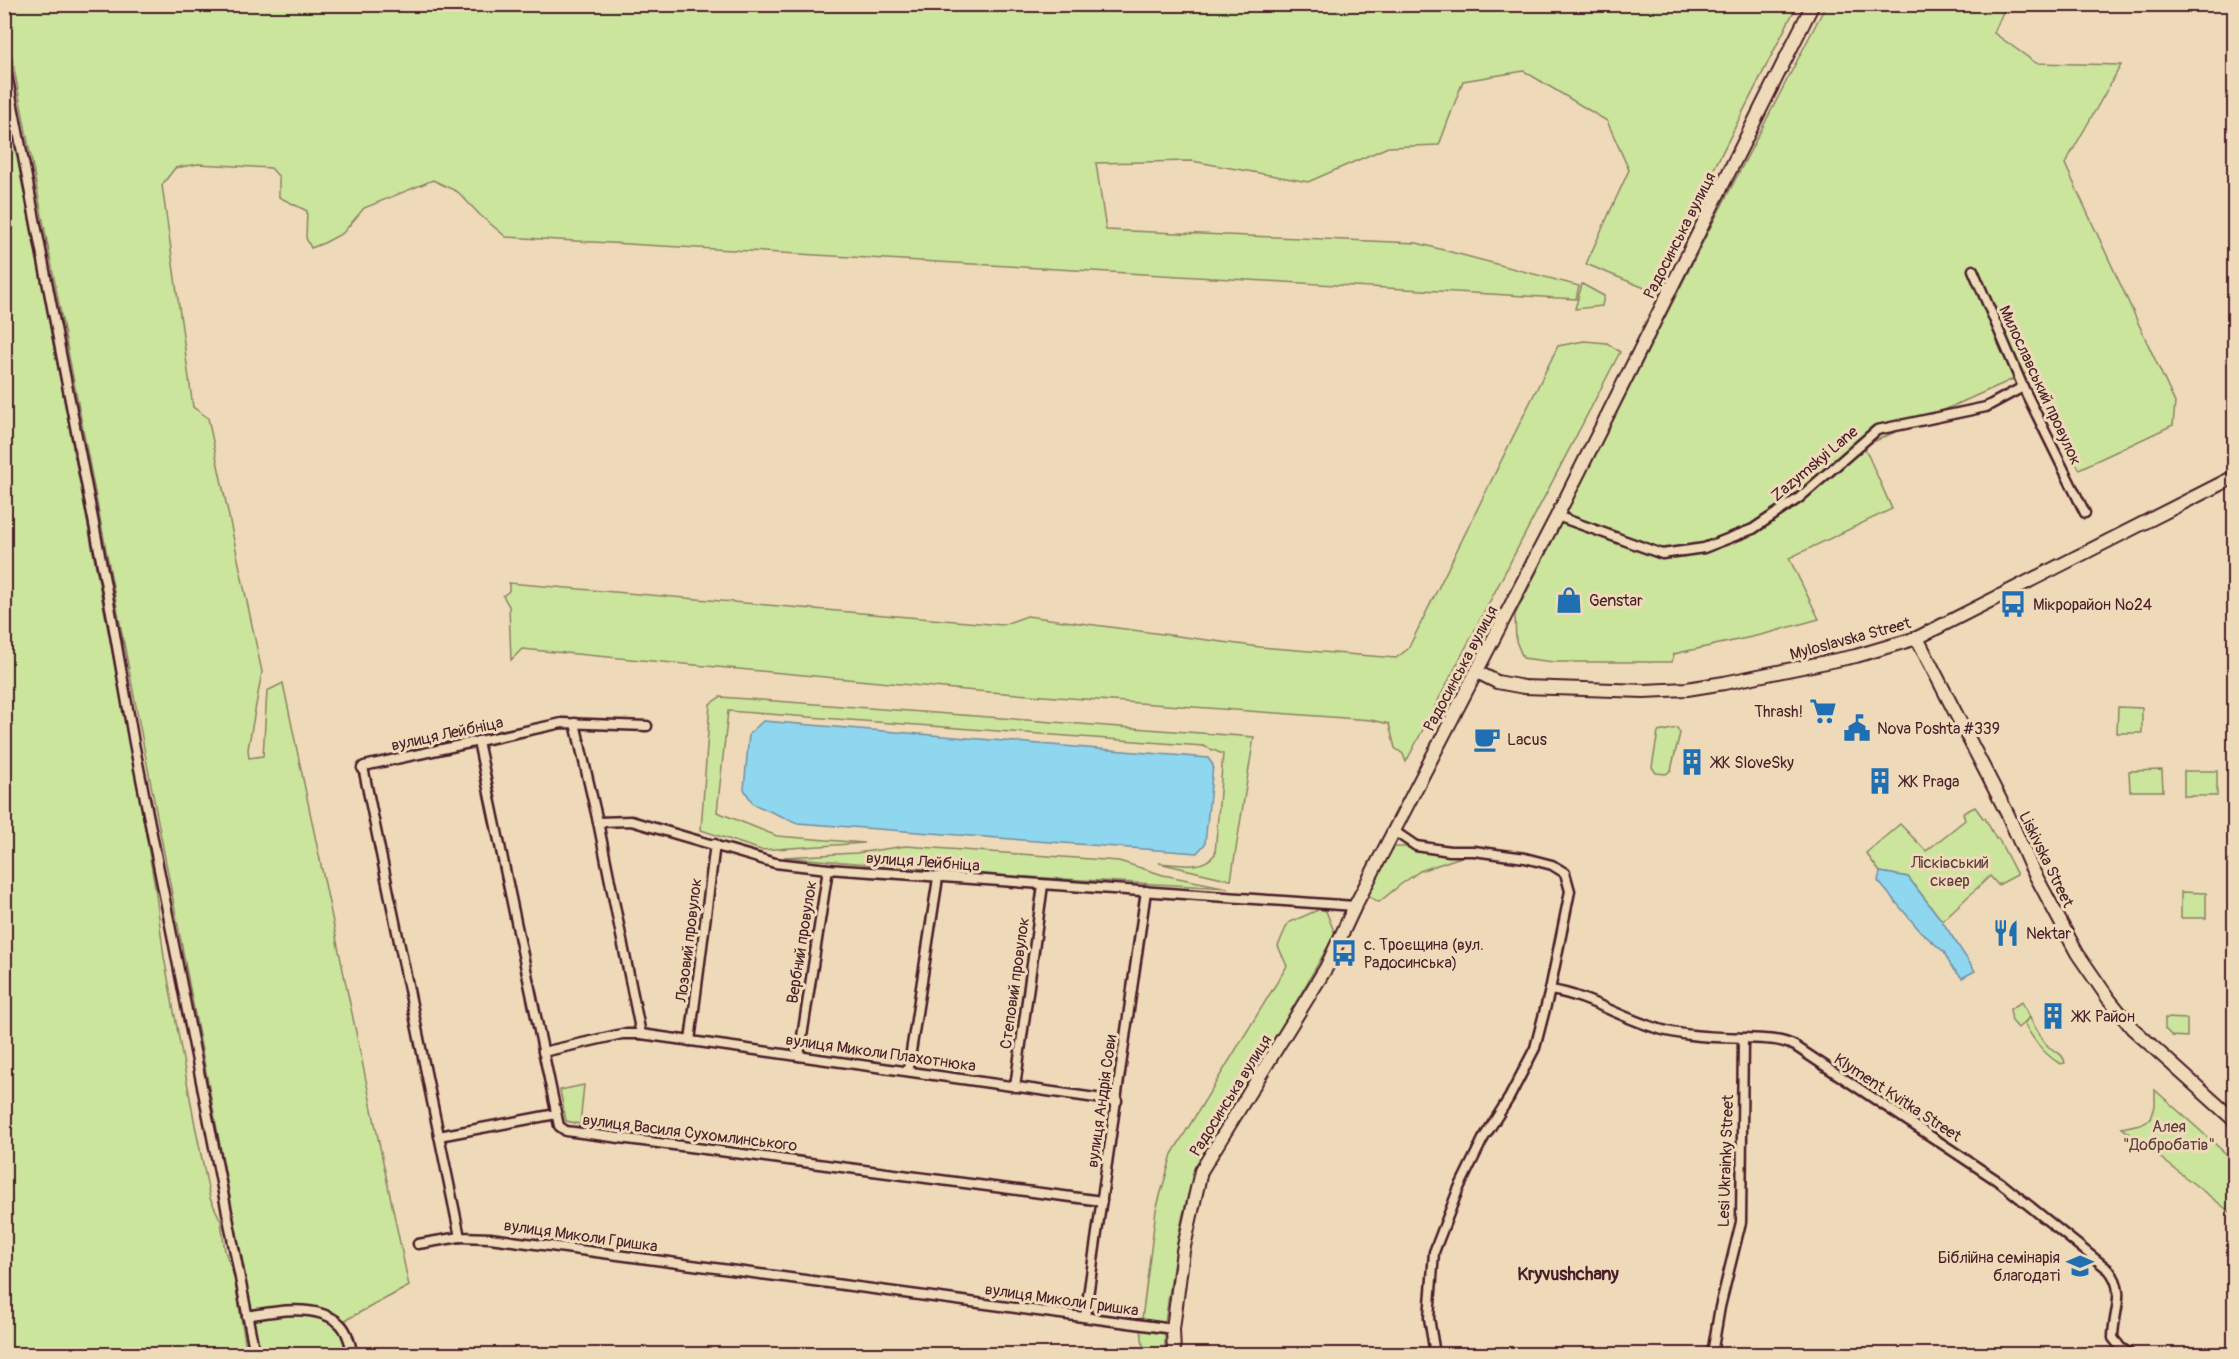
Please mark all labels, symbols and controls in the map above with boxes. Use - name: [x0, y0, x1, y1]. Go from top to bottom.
- street label: Радосинська вулиця: [1639, 169, 1720, 302]
- street label: Милославський провулок: [1994, 302, 2086, 468]
- street label: Zazymskyi Lane: [1767, 422, 1862, 506]
- shop icon: Genstar: [1554, 585, 1584, 615]
- bus stop icon: Мікрорайон №24: [1998, 589, 2028, 619]
- place label: Genstar: [1589, 591, 1643, 611]
- place label: Мікрорайон №24: [2033, 595, 2152, 615]
- street label: Радосинська вулиця: [1419, 602, 1502, 735]
- street label: Myloslavska Street: [1788, 613, 1913, 665]
- supermarket icon: Thrash!: [1808, 696, 1838, 726]
- place label: Thrash!: [1754, 702, 1803, 722]
- street label: вулиця Лейбніца: [389, 712, 505, 756]
- public building icon: Nova Poshta #339: [1842, 713, 1872, 743]
- place label: Nova Poshta #339: [1877, 719, 2000, 739]
- cafe icon: Lacus: [1472, 724, 1502, 754]
- place label: Lacus: [1507, 730, 1547, 750]
- building icon: ЖК SloveSky: [1677, 747, 1707, 777]
- place label: ЖК SloveSky: [1709, 753, 1794, 773]
- building icon: ЖК Praga: [1865, 766, 1895, 796]
- place label: ЖК Praga: [1897, 772, 1959, 792]
- street label: Liskivska Street: [2014, 808, 2078, 911]
- street label: вулиця Лейбніца: [865, 848, 980, 876]
- park label: Лісківський сквер: [1910, 853, 1989, 891]
- street label: Лозовий провулок: [671, 877, 707, 1004]
- street label: Вербний провулок: [782, 879, 822, 1005]
- street label: Степовий провулок: [996, 916, 1034, 1050]
- restaurant icon: Nektar: [1991, 918, 2021, 948]
- place label: Nektar: [2026, 924, 2071, 944]
- place label: с. Троєщина (вул. Радосинська): [1364, 935, 1484, 973]
- bus stop icon: с. Троєщина (вул. Радосинська): [1329, 938, 1359, 968]
- building icon: ЖК Район: [2038, 1001, 2068, 1031]
- place label: ЖК Район: [2070, 1007, 2135, 1027]
- street label: вулиця Миколи Плахотнюка: [784, 1030, 977, 1076]
- street label: Радосинська вулиця: [1185, 1031, 1276, 1160]
- street label: вулиця Андрія Сови: [1083, 1033, 1121, 1169]
- street label: Klyment Kvitka Street: [1830, 1049, 1965, 1147]
- street label: Lesi Ukrainky Street: [1714, 1094, 1738, 1228]
- street label: вулиця Василя Сухомлинського: [581, 1110, 799, 1156]
- park label: Алея "Добробатів": [2123, 1117, 2215, 1155]
- street label: вулиця Миколи Гришка: [503, 1215, 659, 1257]
- place label: Біблійна семінарія благодаті: [1938, 1248, 2060, 1286]
- school or university icon: Біблійна семінарія благодаті: [2065, 1251, 2095, 1281]
- district label: Kryvushchany: [1517, 1263, 1619, 1286]
- street label: вулиця Миколи Гришка: [984, 1279, 1140, 1321]

